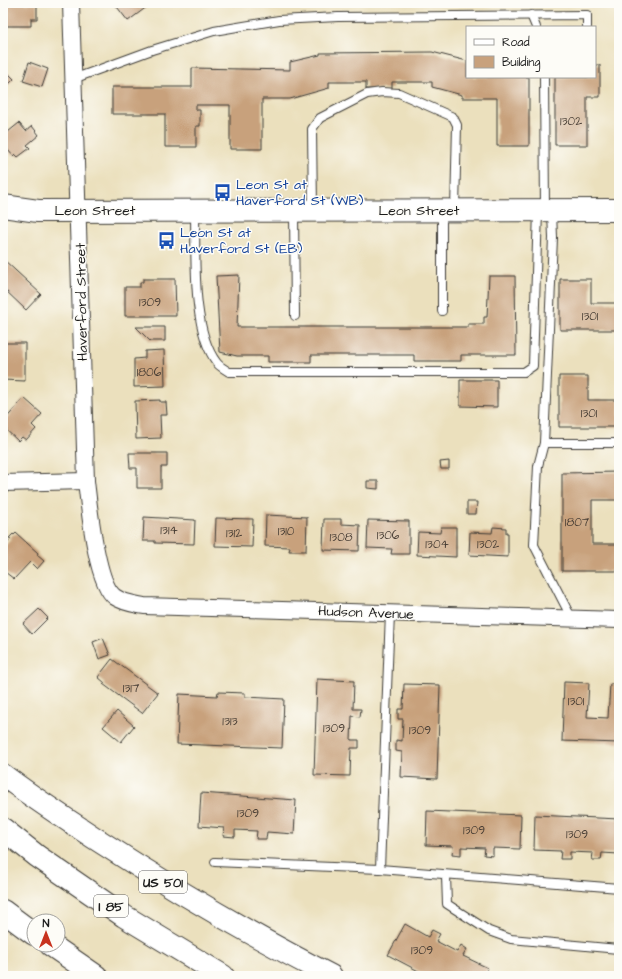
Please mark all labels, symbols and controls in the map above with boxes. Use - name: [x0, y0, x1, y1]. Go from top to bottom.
- legend: [466, 26, 596, 78]
- text: Road: [502, 34, 530, 51]
- text: Building: [502, 54, 540, 72]
- house number: 1302: [560, 113, 582, 130]
- place label: Leon St at Haverford St (WB): [236, 175, 363, 211]
- bus stop icon: Leon St at Haverford St (WB): [213, 182, 233, 202]
- street label: Leon Street: [55, 201, 136, 221]
- street label: Leon Street: [379, 201, 460, 221]
- place label: Leon St at Haverford St (EB): [180, 223, 303, 259]
- bus stop icon: Leon St at Haverford St (EB): [157, 230, 177, 250]
- street label: Haverford Street: [71, 242, 93, 361]
- house number: 1309: [139, 294, 161, 311]
- house number: 1301: [582, 308, 599, 325]
- house number: 1806: [137, 364, 162, 381]
- house number: 1301: [581, 405, 598, 422]
- house number: 1807: [565, 514, 590, 531]
- house number: 1314: [160, 522, 178, 539]
- house number: 1310: [278, 523, 295, 540]
- house number: 1312: [226, 525, 242, 542]
- house number: 1306: [377, 527, 400, 544]
- house number: 1308: [330, 529, 353, 546]
- house number: 1304: [425, 536, 449, 553]
- house number: 1302: [477, 536, 499, 553]
- street label: Hudson Avenue: [318, 601, 415, 625]
- house number: 1317: [123, 680, 140, 697]
- house number: 1301: [568, 693, 585, 710]
- house number: 1313: [222, 713, 238, 730]
- house number: 1309: [323, 720, 345, 737]
- house number: 1309: [409, 722, 431, 739]
- house number: 1309: [237, 805, 259, 822]
- house number: 1309: [463, 822, 485, 839]
- house number: 1309: [566, 826, 588, 843]
- road number: US 501: [139, 871, 187, 893]
- road number: I 85: [94, 895, 128, 917]
- north arrow: [26, 913, 66, 953]
- text: N: [43, 916, 50, 931]
- house number: 1309: [411, 942, 433, 959]

